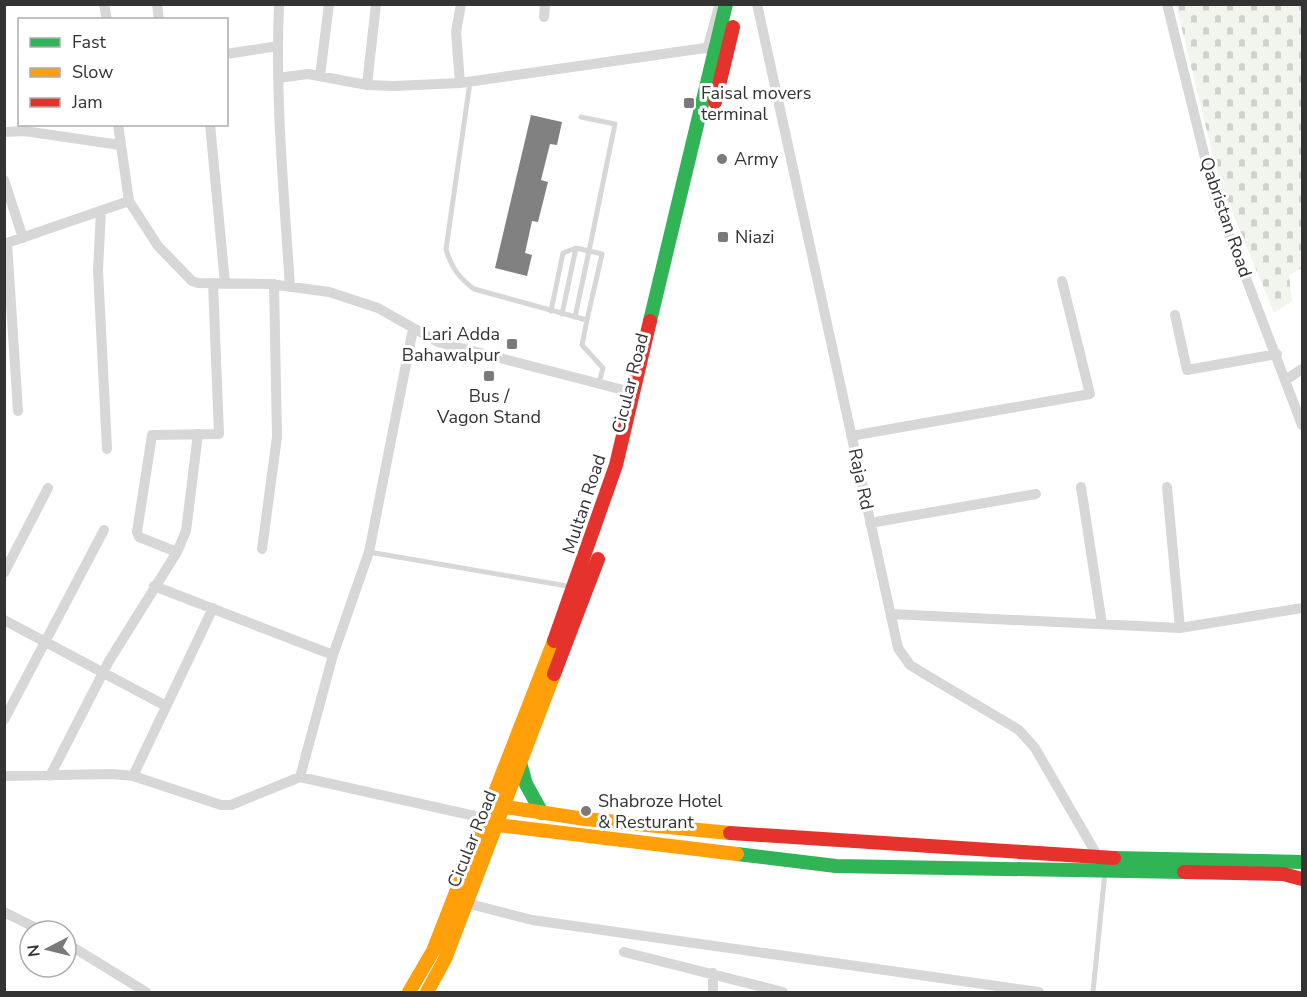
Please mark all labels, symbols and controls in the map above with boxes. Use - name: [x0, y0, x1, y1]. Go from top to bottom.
- legend: [18, 18, 228, 126]
- text: Fast: [72, 30, 107, 54]
- text: Slow: [72, 60, 113, 84]
- place label: Faisal movers terminal: [701, 81, 811, 126]
- text: Jam: [71, 90, 103, 114]
- marker: Faisal movers terminal: [682, 96, 696, 110]
- place label: Army: [734, 147, 779, 171]
- marker: Army: [715, 152, 729, 166]
- street label: Qabristan Road: [1194, 154, 1258, 280]
- place label: Niazi: [735, 225, 775, 249]
- marker: Niazi: [716, 230, 730, 244]
- place label: Lari Adda Bahawalpur: [402, 322, 501, 367]
- street label: Cicular Road: [606, 330, 654, 436]
- marker: Lari Adda Bahawalpur: [505, 337, 519, 351]
- marker: Bus / Vagon Stand: [482, 369, 496, 383]
- place label: Bus / Vagon Stand: [436, 384, 541, 429]
- street label: Raja Rd: [843, 446, 879, 512]
- street label: Multan Road: [557, 451, 611, 557]
- street label: Cicular Road: [442, 787, 502, 891]
- place label: Shabroze Hotel & Resturant: [598, 789, 723, 834]
- marker: Shabroze Hotel & Resturant: [579, 804, 593, 818]
- north arrow: [18, 919, 78, 979]
- text: N: [22, 943, 46, 958]

